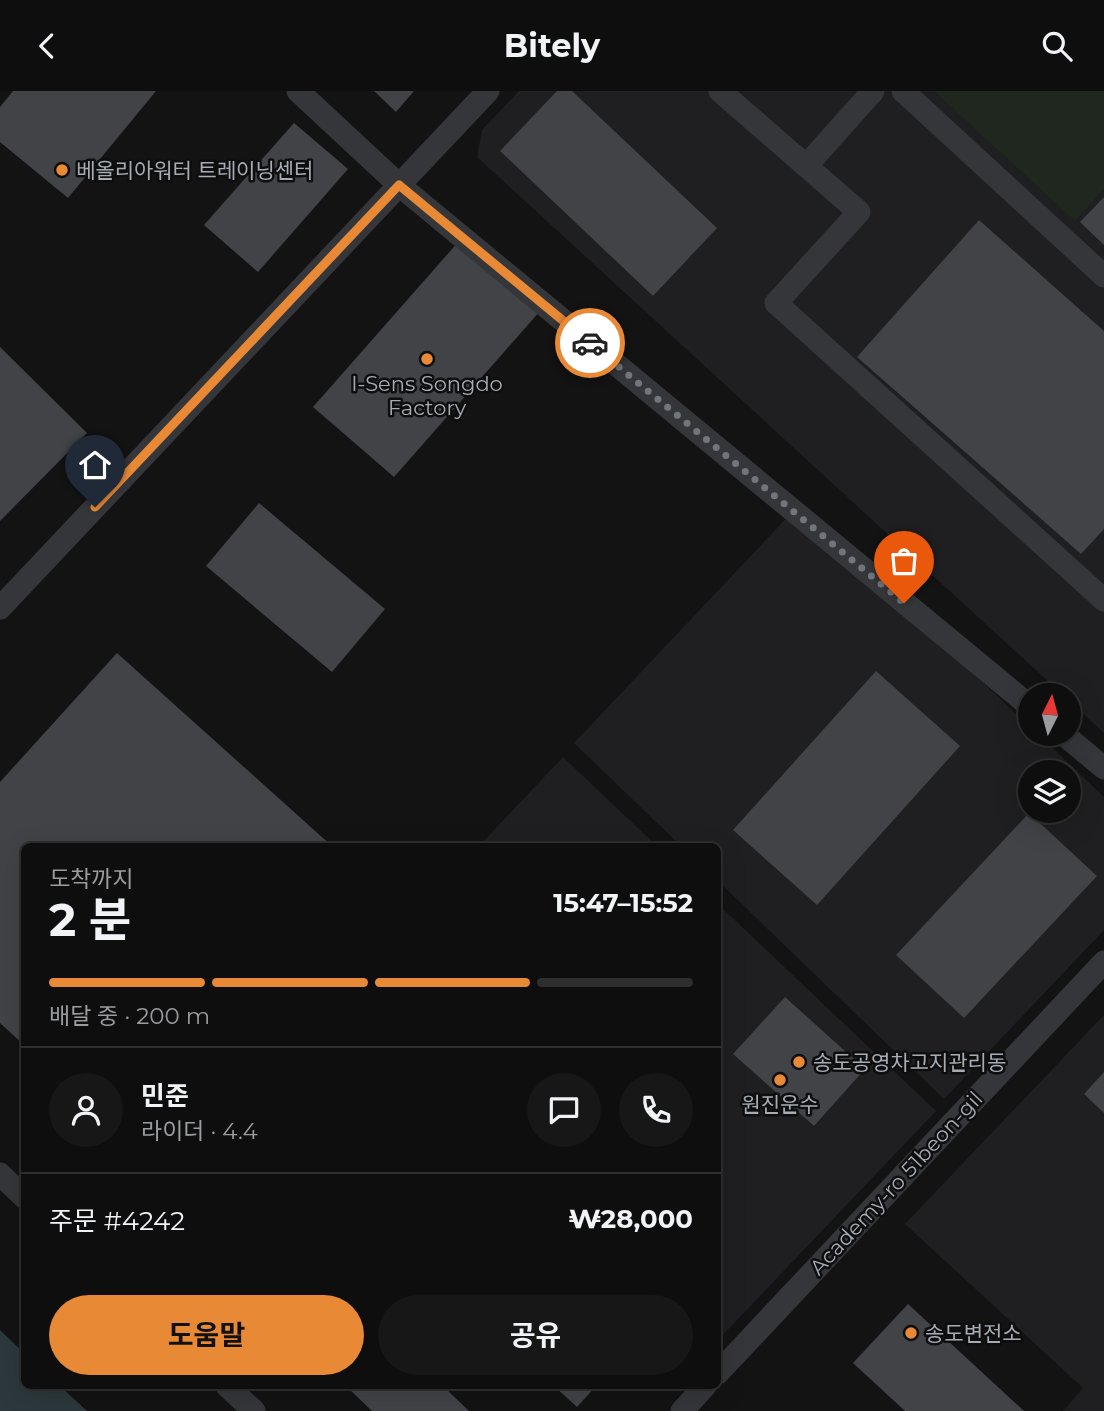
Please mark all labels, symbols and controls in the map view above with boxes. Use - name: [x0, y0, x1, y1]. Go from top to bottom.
- text: Bitely: [504, 26, 600, 65]
- icon: back: [28, 27, 66, 65]
- icon: search: [1038, 27, 1076, 65]
- place label: 베올리아워터 트레이닝센터: [76, 158, 313, 183]
- marker: 베올리아워터 트레이닝센터: [54, 162, 70, 178]
- courier: [555, 308, 625, 378]
- icon: car: [571, 324, 609, 362]
- marker: I-Sens Songdo Factory: [419, 351, 435, 367]
- place label: I-Sens Songdo Factory: [351, 371, 503, 420]
- pin: [65, 435, 125, 507]
- icon: home: [76, 446, 114, 484]
- pin: [874, 531, 934, 603]
- icon: bag: [885, 542, 923, 580]
- north arrow: [1018, 683, 1082, 745]
- map controls: [1018, 683, 1081, 823]
- button: layers: [1018, 760, 1081, 823]
- text: 도착까지: [49, 865, 134, 893]
- text: 15:47–15:52: [553, 887, 693, 919]
- text: 2 분: [49, 891, 131, 948]
- text: 배달 중 · 200 m: [49, 1002, 210, 1030]
- place label: 송도공영차고지관리동: [813, 1050, 1006, 1075]
- marker: 송도공영차고지관리동: [791, 1054, 807, 1070]
- marker: 원진운수: [772, 1072, 788, 1088]
- button: person: [49, 1073, 123, 1147]
- button: chat: [527, 1073, 601, 1147]
- button: phone: [619, 1073, 693, 1147]
- text: 민준: [141, 1080, 189, 1112]
- street label: Academy-ro 51beon-gil: [804, 1086, 988, 1280]
- place label: 원진운수: [741, 1092, 819, 1117]
- text: 라이더 · 4.4: [141, 1117, 258, 1145]
- text: ₩28,000: [569, 1203, 693, 1235]
- text: 주문 #4242: [49, 1205, 185, 1237]
- button: 도움말: [49, 1295, 364, 1375]
- button: 공유: [378, 1295, 693, 1375]
- place label: 송도변전소: [925, 1321, 1022, 1346]
- marker: 송도변전소: [903, 1325, 919, 1341]

